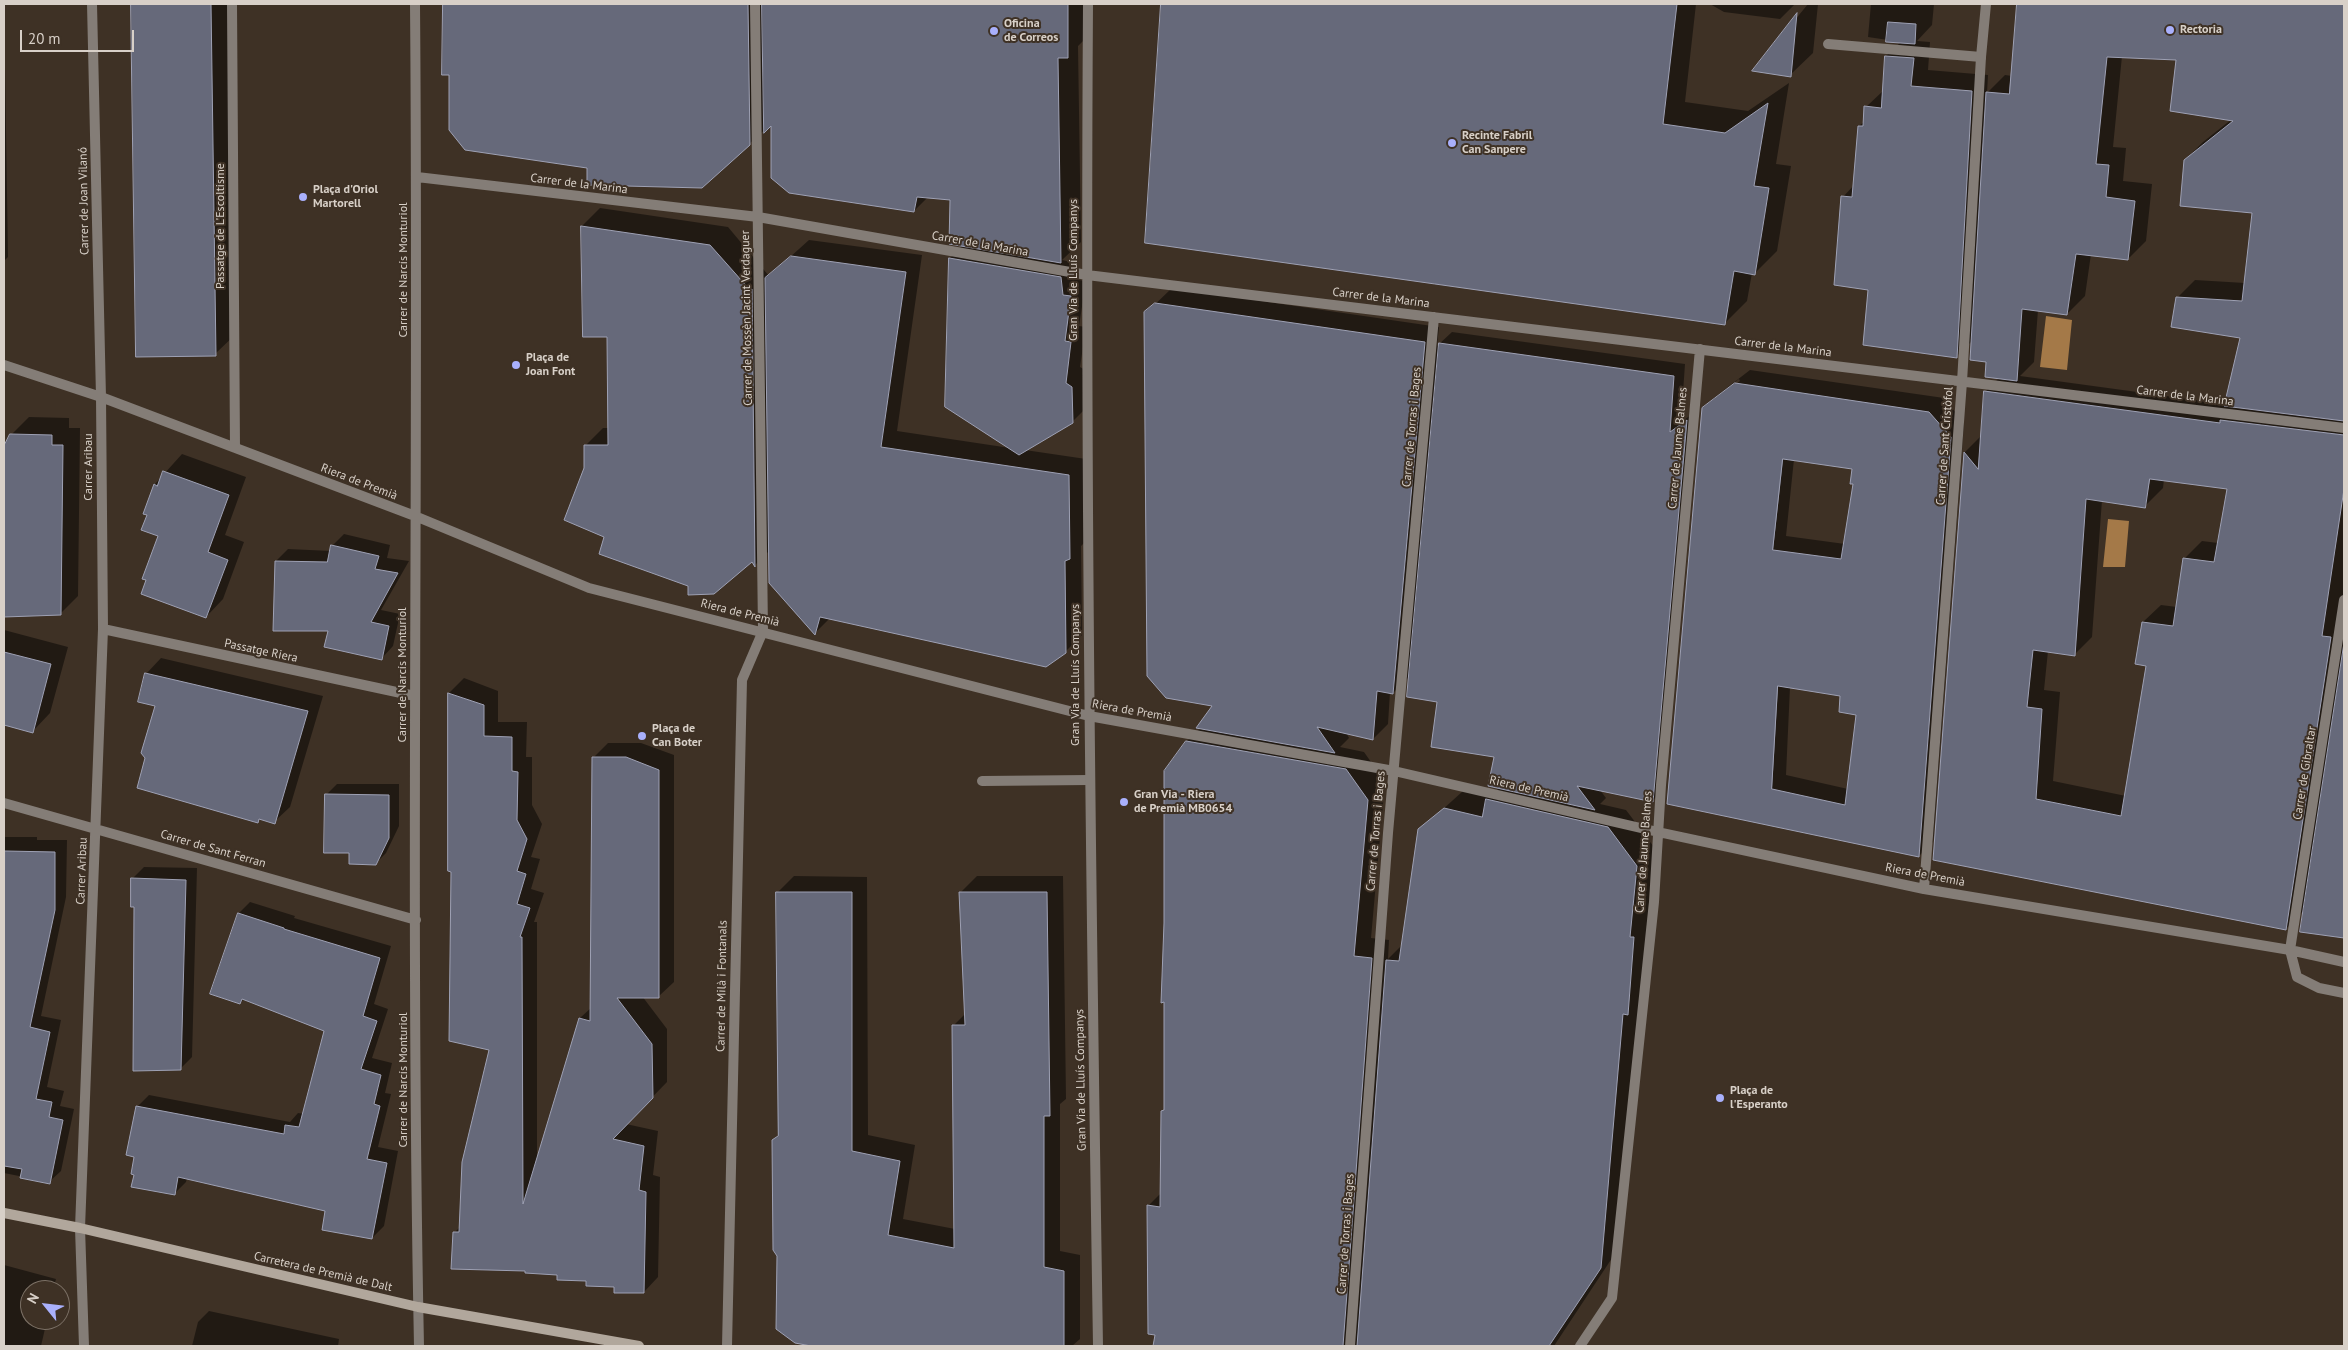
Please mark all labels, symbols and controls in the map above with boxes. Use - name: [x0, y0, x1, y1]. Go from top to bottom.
- place label: Oficina de Correos: [1004, 17, 1058, 45]
- scale bar: [22, 20, 136, 52]
- place label: Rectoria: [2180, 23, 2222, 37]
- marker: Rectoria: [2164, 24, 2176, 36]
- marker: Oficina de Correos: [988, 25, 1000, 37]
- text: 20 m: [28, 29, 61, 48]
- place label: Recinte Fabril Can Sanpere: [1462, 129, 1532, 157]
- marker: Recinte Fabril Can Sanpere: [1446, 137, 1458, 149]
- street label: Carrer de Joan Vilanó: [76, 147, 92, 255]
- street label: Passatge de L'Escoltisme: [214, 163, 228, 289]
- street label: Carrer de la Marina: [530, 171, 628, 197]
- place label: Plaça d'Oriol Martorell: [313, 183, 378, 211]
- marker: Plaça d'Oriol Martorell: [297, 191, 309, 203]
- street label: Gran Via de Lluís Companys: [1067, 199, 1081, 341]
- street label: Carrer de Narcís Monturiol: [397, 202, 411, 338]
- street label: Carrer de la Marina: [931, 228, 1029, 260]
- street label: Carrer de Mossèn Jacint Verdaguer: [738, 230, 756, 406]
- street label: Carrer de la Marina: [1332, 285, 1430, 311]
- street label: Carrer de la Marina: [1734, 334, 1832, 360]
- place label: Plaça de Joan Font: [526, 351, 575, 379]
- marker: Plaça de Joan Font: [510, 359, 522, 371]
- street label: Carrer de Torras i Bages: [1400, 366, 1424, 488]
- street label: Carrer de la Marina: [2136, 383, 2234, 409]
- street label: Carrer de Sant Cristòfol: [1934, 386, 1956, 506]
- street label: Carrer de Jaume Balmes: [1666, 387, 1690, 509]
- street label: Carrer Aribau: [82, 433, 96, 501]
- street label: Riera de Premià: [319, 461, 399, 503]
- street label: Riera de Premià: [699, 596, 781, 630]
- street label: Gran Via de Lluís Companys: [1069, 604, 1083, 746]
- street label: Carrer de Narcís Monturiol: [396, 607, 410, 743]
- street label: Passatge Riera: [223, 636, 299, 666]
- street label: Riera de Premià: [1091, 697, 1173, 725]
- place label: Plaça de Can Boter: [652, 722, 702, 750]
- street label: Carrer de Gibraltar: [2290, 725, 2320, 821]
- marker: Plaça de Can Boter: [636, 730, 648, 742]
- street label: Carrer de Torras i Bages: [1364, 770, 1388, 892]
- street label: Riera de Premià: [1488, 773, 1570, 805]
- place label: Gran Via - Riera de Premià MB0654: [1134, 788, 1232, 816]
- street label: Carrer de Jaume Balmes: [1633, 791, 1655, 913]
- marker: Gran Via - Riera de Premià MB0654: [1118, 796, 1130, 808]
- street label: Carrer de Sant Ferran: [159, 827, 267, 871]
- street label: Carrer Aribau: [74, 837, 90, 905]
- street label: Riera de Premià: [1884, 860, 1966, 890]
- street label: Carrer de Milà i Fontanals: [714, 920, 730, 1052]
- street label: Gran Via de Lluís Companys: [1073, 1009, 1089, 1151]
- street label: Carrer de Narcís Monturiol: [397, 1012, 411, 1148]
- place label: Plaça de l'Esperanto: [1730, 1084, 1788, 1112]
- marker: Plaça de l'Esperanto: [1714, 1092, 1726, 1104]
- street label: Carrer de Torras i Bages: [1335, 1173, 1357, 1295]
- street label: Carretera de Premià de Dalt: [252, 1249, 394, 1295]
- north arrow: [20, 1280, 70, 1330]
- text: N: [23, 1290, 43, 1307]

